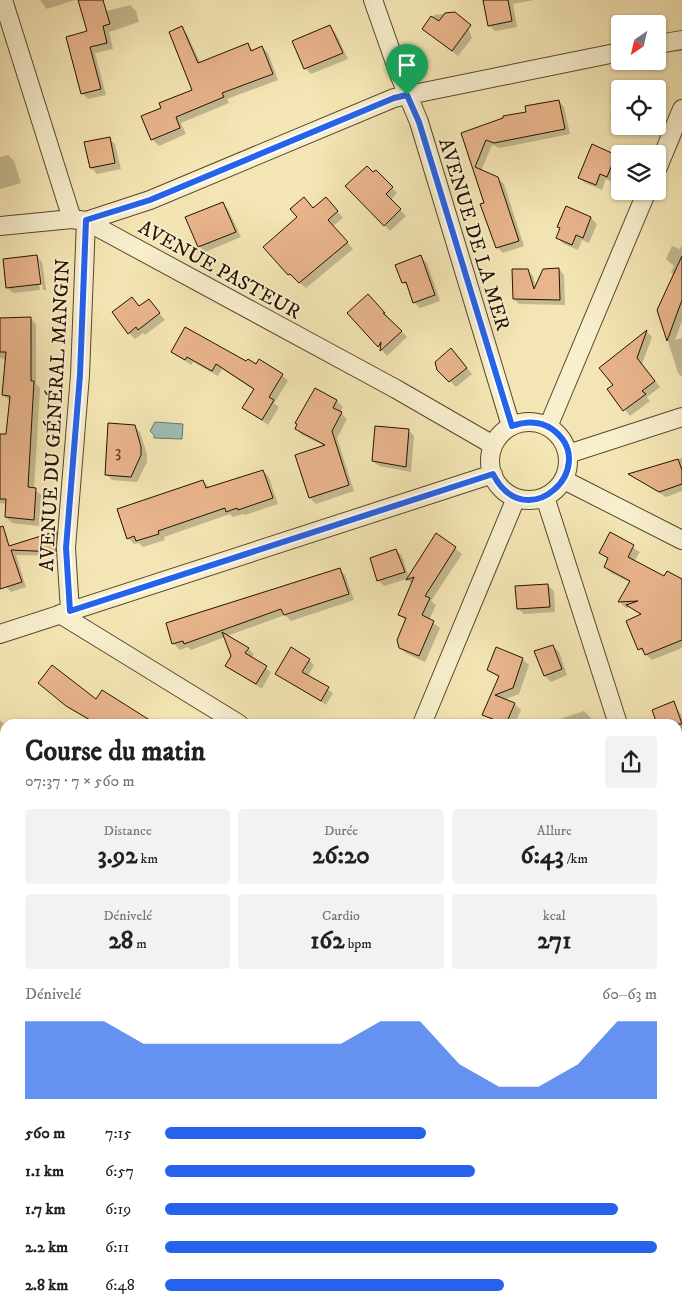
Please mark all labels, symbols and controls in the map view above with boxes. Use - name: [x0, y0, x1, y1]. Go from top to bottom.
- north arrow: [611, 15, 666, 70]
- map controls: [611, 15, 666, 200]
- pin: [386, 44, 428, 95]
- icon: arrive: [393, 51, 421, 79]
- button: locate: [611, 80, 666, 135]
- street label: AVENUE DE LA MER: [432, 135, 515, 334]
- button: layers: [611, 145, 666, 200]
- street label: AVENUE PASTEUR: [134, 215, 305, 325]
- street label: AVENUE DU GÉNÉRAL MANGIN: [35, 258, 76, 572]
- house number: 3: [115, 441, 121, 463]
- text: Course du matin: [25, 734, 205, 769]
- button: share: [605, 736, 657, 788]
- text: 07:37 · 7 × 560 m: [25, 771, 135, 791]
- text: Distance: [104, 822, 152, 840]
- text: Durée: [324, 822, 358, 840]
- text: Allure: [537, 822, 572, 840]
- text: 3.92: [97, 840, 137, 871]
- text: 26:20: [312, 840, 370, 871]
- text: 6:43: [521, 840, 564, 871]
- text: km: [137, 850, 158, 868]
- text: /km: [564, 850, 588, 868]
- text: Dénivelé: [103, 907, 152, 925]
- text: Cardio: [322, 907, 360, 925]
- text: kcal: [543, 907, 566, 925]
- text: 28: [109, 925, 133, 956]
- text: 162: [310, 925, 345, 956]
- text: 271: [537, 925, 571, 956]
- text: m: [133, 935, 147, 953]
- text: bpm: [345, 935, 372, 953]
- text: Dénivelé: [25, 984, 81, 1004]
- text: 60–63 m: [602, 984, 657, 1004]
- text: 560 m: [25, 1123, 65, 1143]
- text: 7:15: [105, 1123, 131, 1143]
- text: 1.1 km: [25, 1161, 64, 1181]
- text: 6:57: [105, 1161, 134, 1181]
- text: 1.7 km: [25, 1199, 66, 1219]
- text: 6:19: [105, 1199, 131, 1219]
- text: 2.2 km: [25, 1237, 68, 1257]
- text: 6:11: [105, 1237, 129, 1257]
- text: 2.8 km: [25, 1275, 68, 1295]
- text: 6:48: [105, 1275, 135, 1295]

